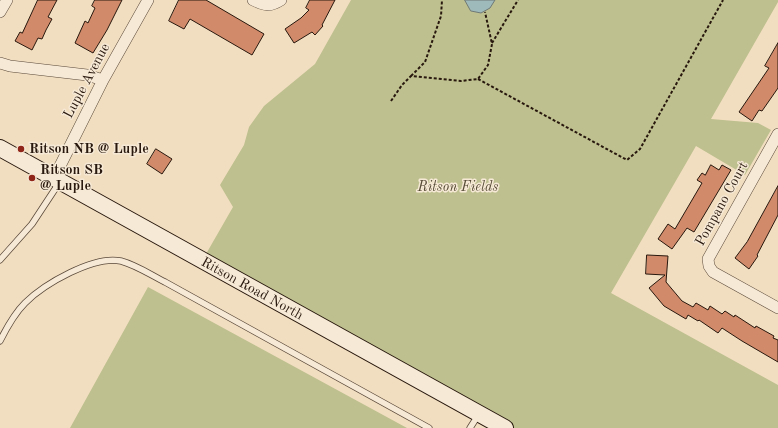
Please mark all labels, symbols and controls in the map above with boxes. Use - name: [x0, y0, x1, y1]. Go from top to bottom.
- street label: Luple Avenue: [60, 41, 114, 121]
- place label: Ritson NB @ Luple: [29, 141, 149, 157]
- marker: Ritson NB @ Luple: [16, 144, 26, 154]
- street label: Pompano Court: [692, 159, 752, 249]
- place label: Ritson SB @ Luple: [40, 162, 103, 194]
- marker: Ritson SB @ Luple: [27, 173, 37, 183]
- park label: Ritson Fields: [418, 179, 498, 195]
- street label: Ritson Road North: [198, 254, 306, 324]

